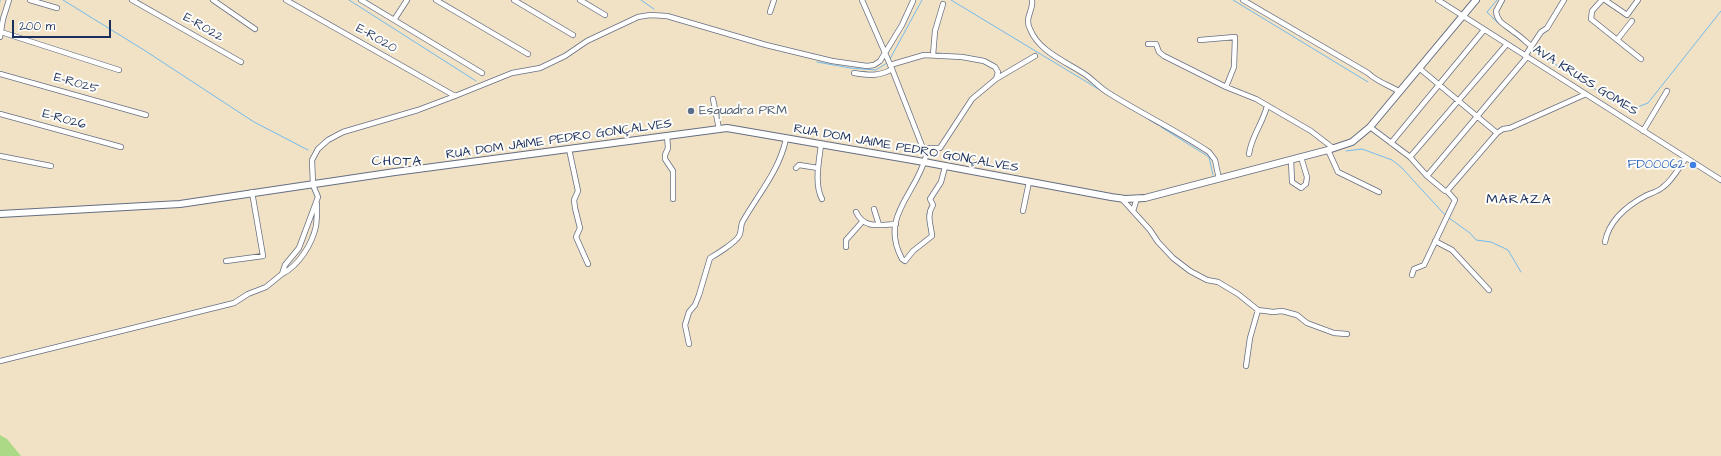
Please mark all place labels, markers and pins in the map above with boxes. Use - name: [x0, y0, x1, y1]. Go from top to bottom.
- place label: Esquadra PRM: [699, 103, 787, 119]
- marker: Esquadra PRM: [686, 106, 696, 116]
- place label: FD00062: [1627, 157, 1685, 173]
- marker: FD00062: [1688, 160, 1698, 170]

